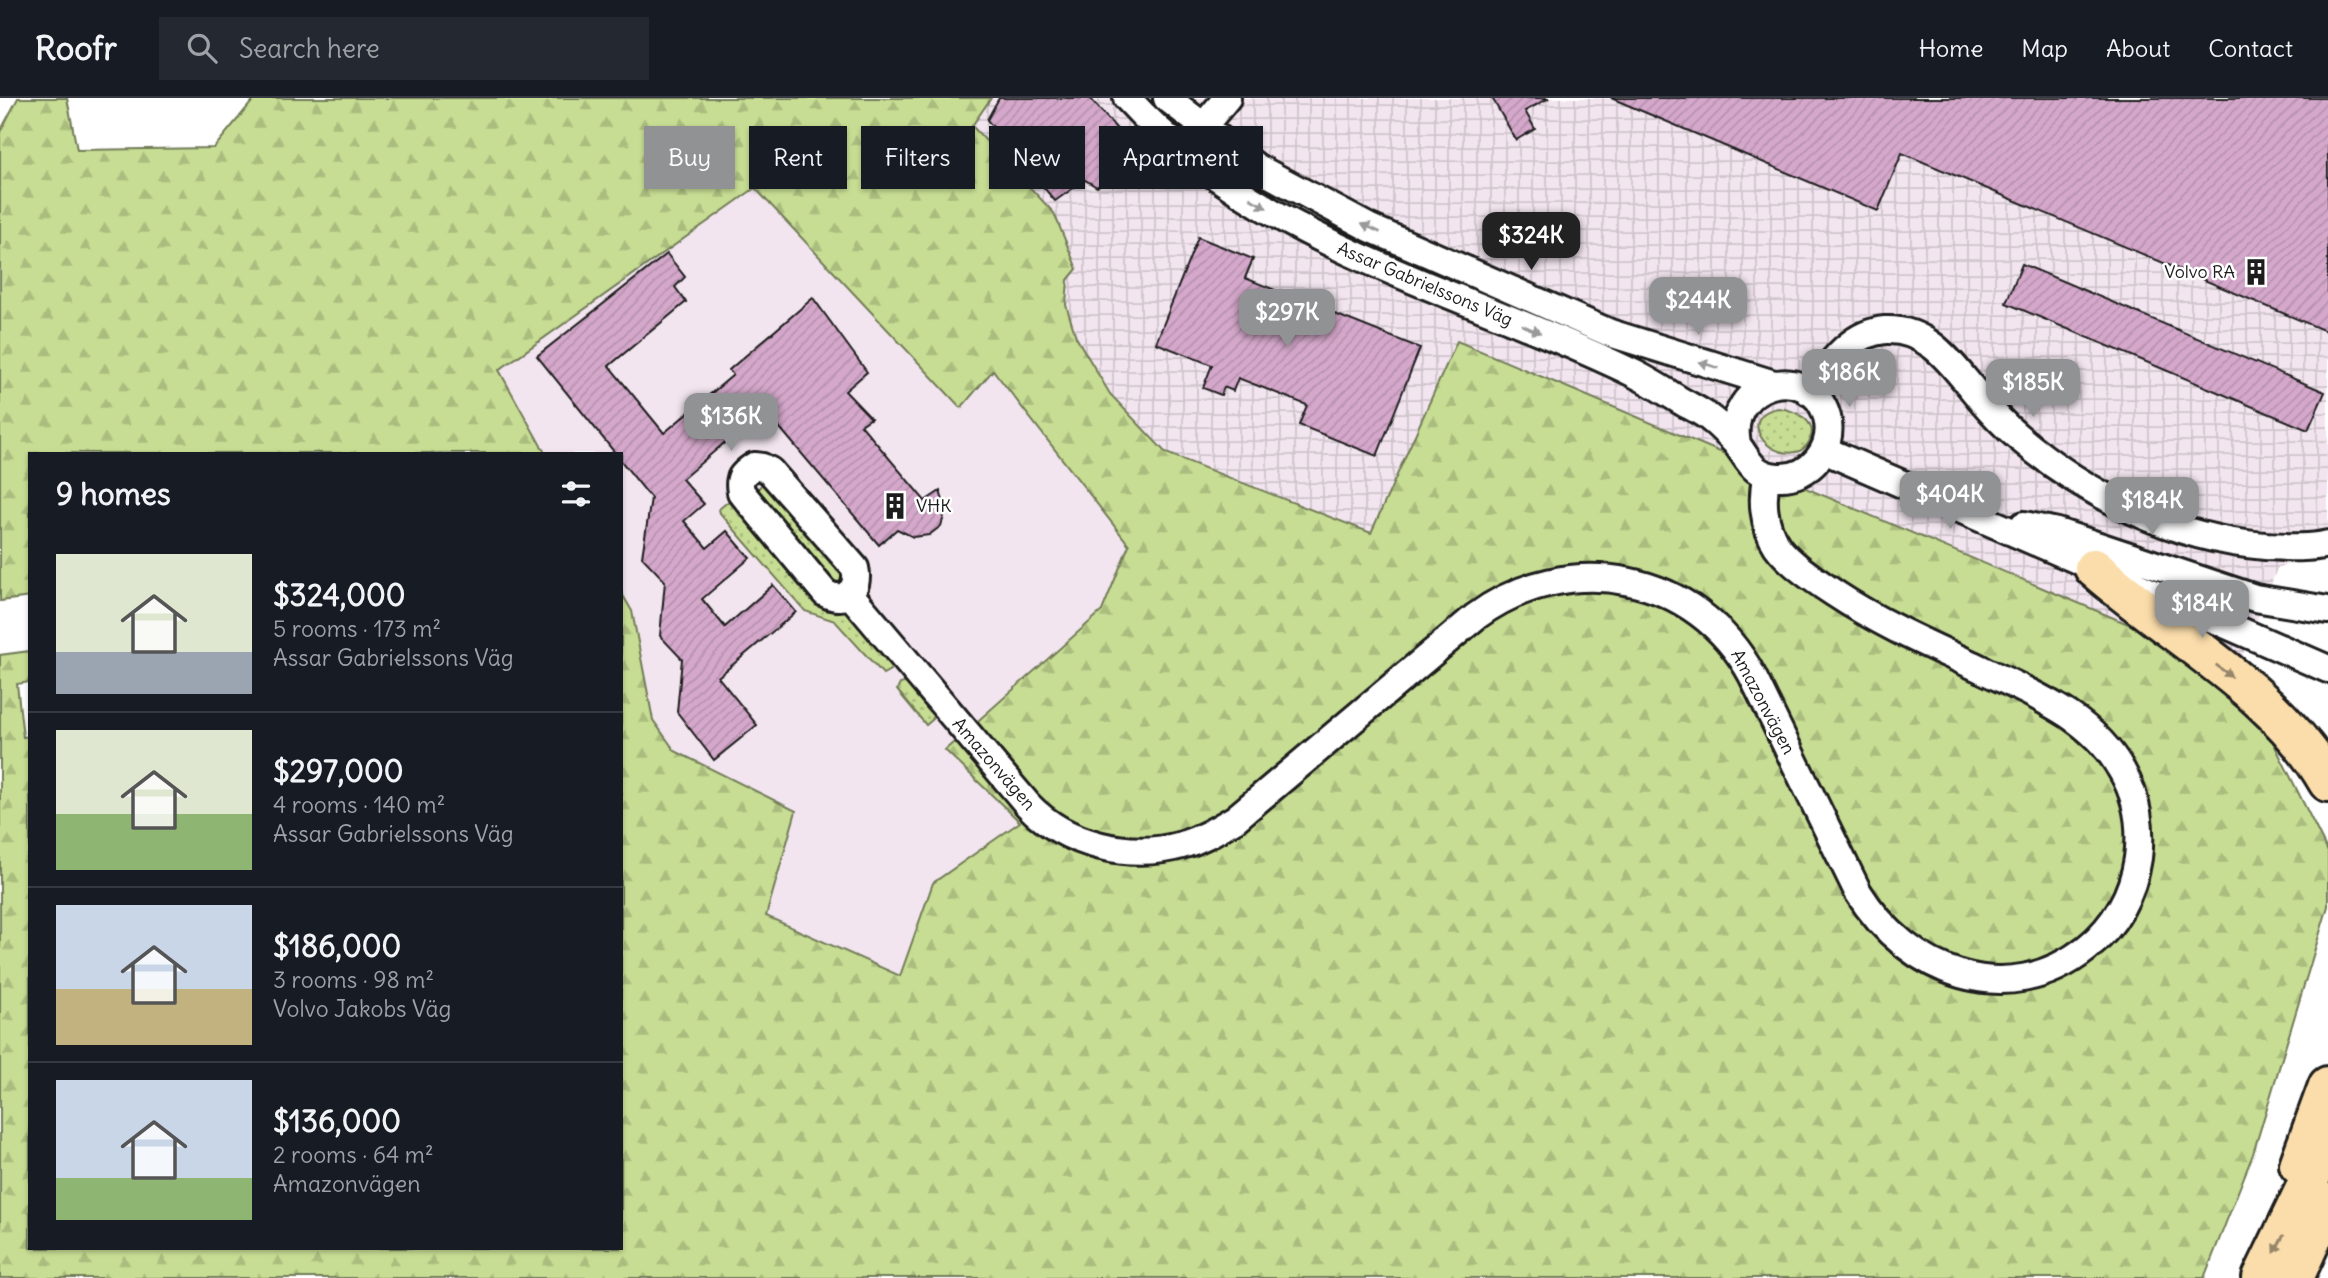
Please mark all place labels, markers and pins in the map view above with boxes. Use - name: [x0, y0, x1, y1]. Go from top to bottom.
- pin: $324K: [1482, 212, 1580, 272]
- building icon: Volvo RA: [2241, 257, 2271, 287]
- place label: Volvo RA: [2164, 260, 2235, 283]
- pin: $244K: [1649, 278, 1747, 337]
- pin: $297K: [1238, 289, 1336, 349]
- pin: $186K: [1800, 350, 1898, 409]
- pin: $185K: [1984, 360, 2082, 419]
- pin: $136K: [682, 394, 780, 453]
- pin: $404K: [1901, 472, 1999, 531]
- pin: $184K: [2103, 478, 2201, 537]
- building icon: VHK: [880, 491, 910, 521]
- place label: VHK: [916, 494, 951, 517]
- pin: $184K: [2153, 580, 2251, 640]

